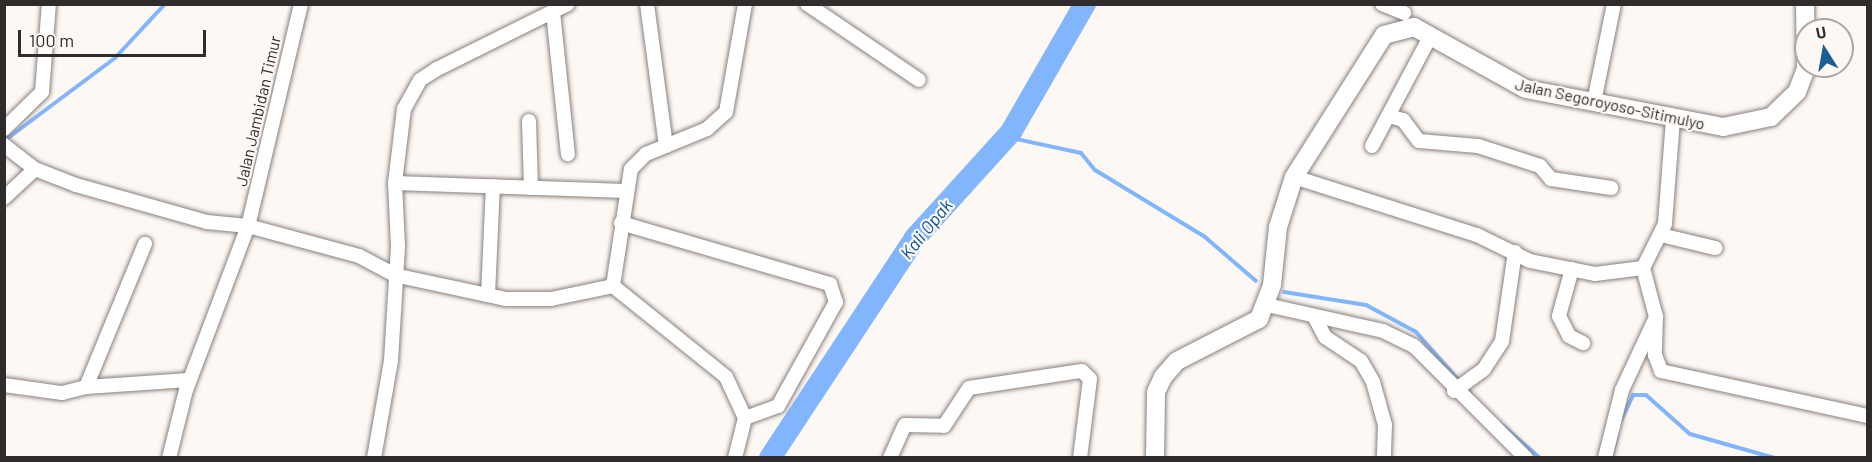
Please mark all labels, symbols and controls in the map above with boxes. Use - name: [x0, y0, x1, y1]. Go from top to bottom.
- scale bar: [21, 18, 208, 56]
- north arrow: [1794, 18, 1854, 78]
- text: U: [1814, 22, 1828, 42]
- text: 100 m: [29, 29, 74, 51]
- street label: Jalan Jambidan Timur: [231, 34, 285, 188]
- street label: Jalan Segoroyoso-Sitimulyo: [1513, 74, 1707, 134]
- water label: Kali Opak: [895, 195, 957, 263]

